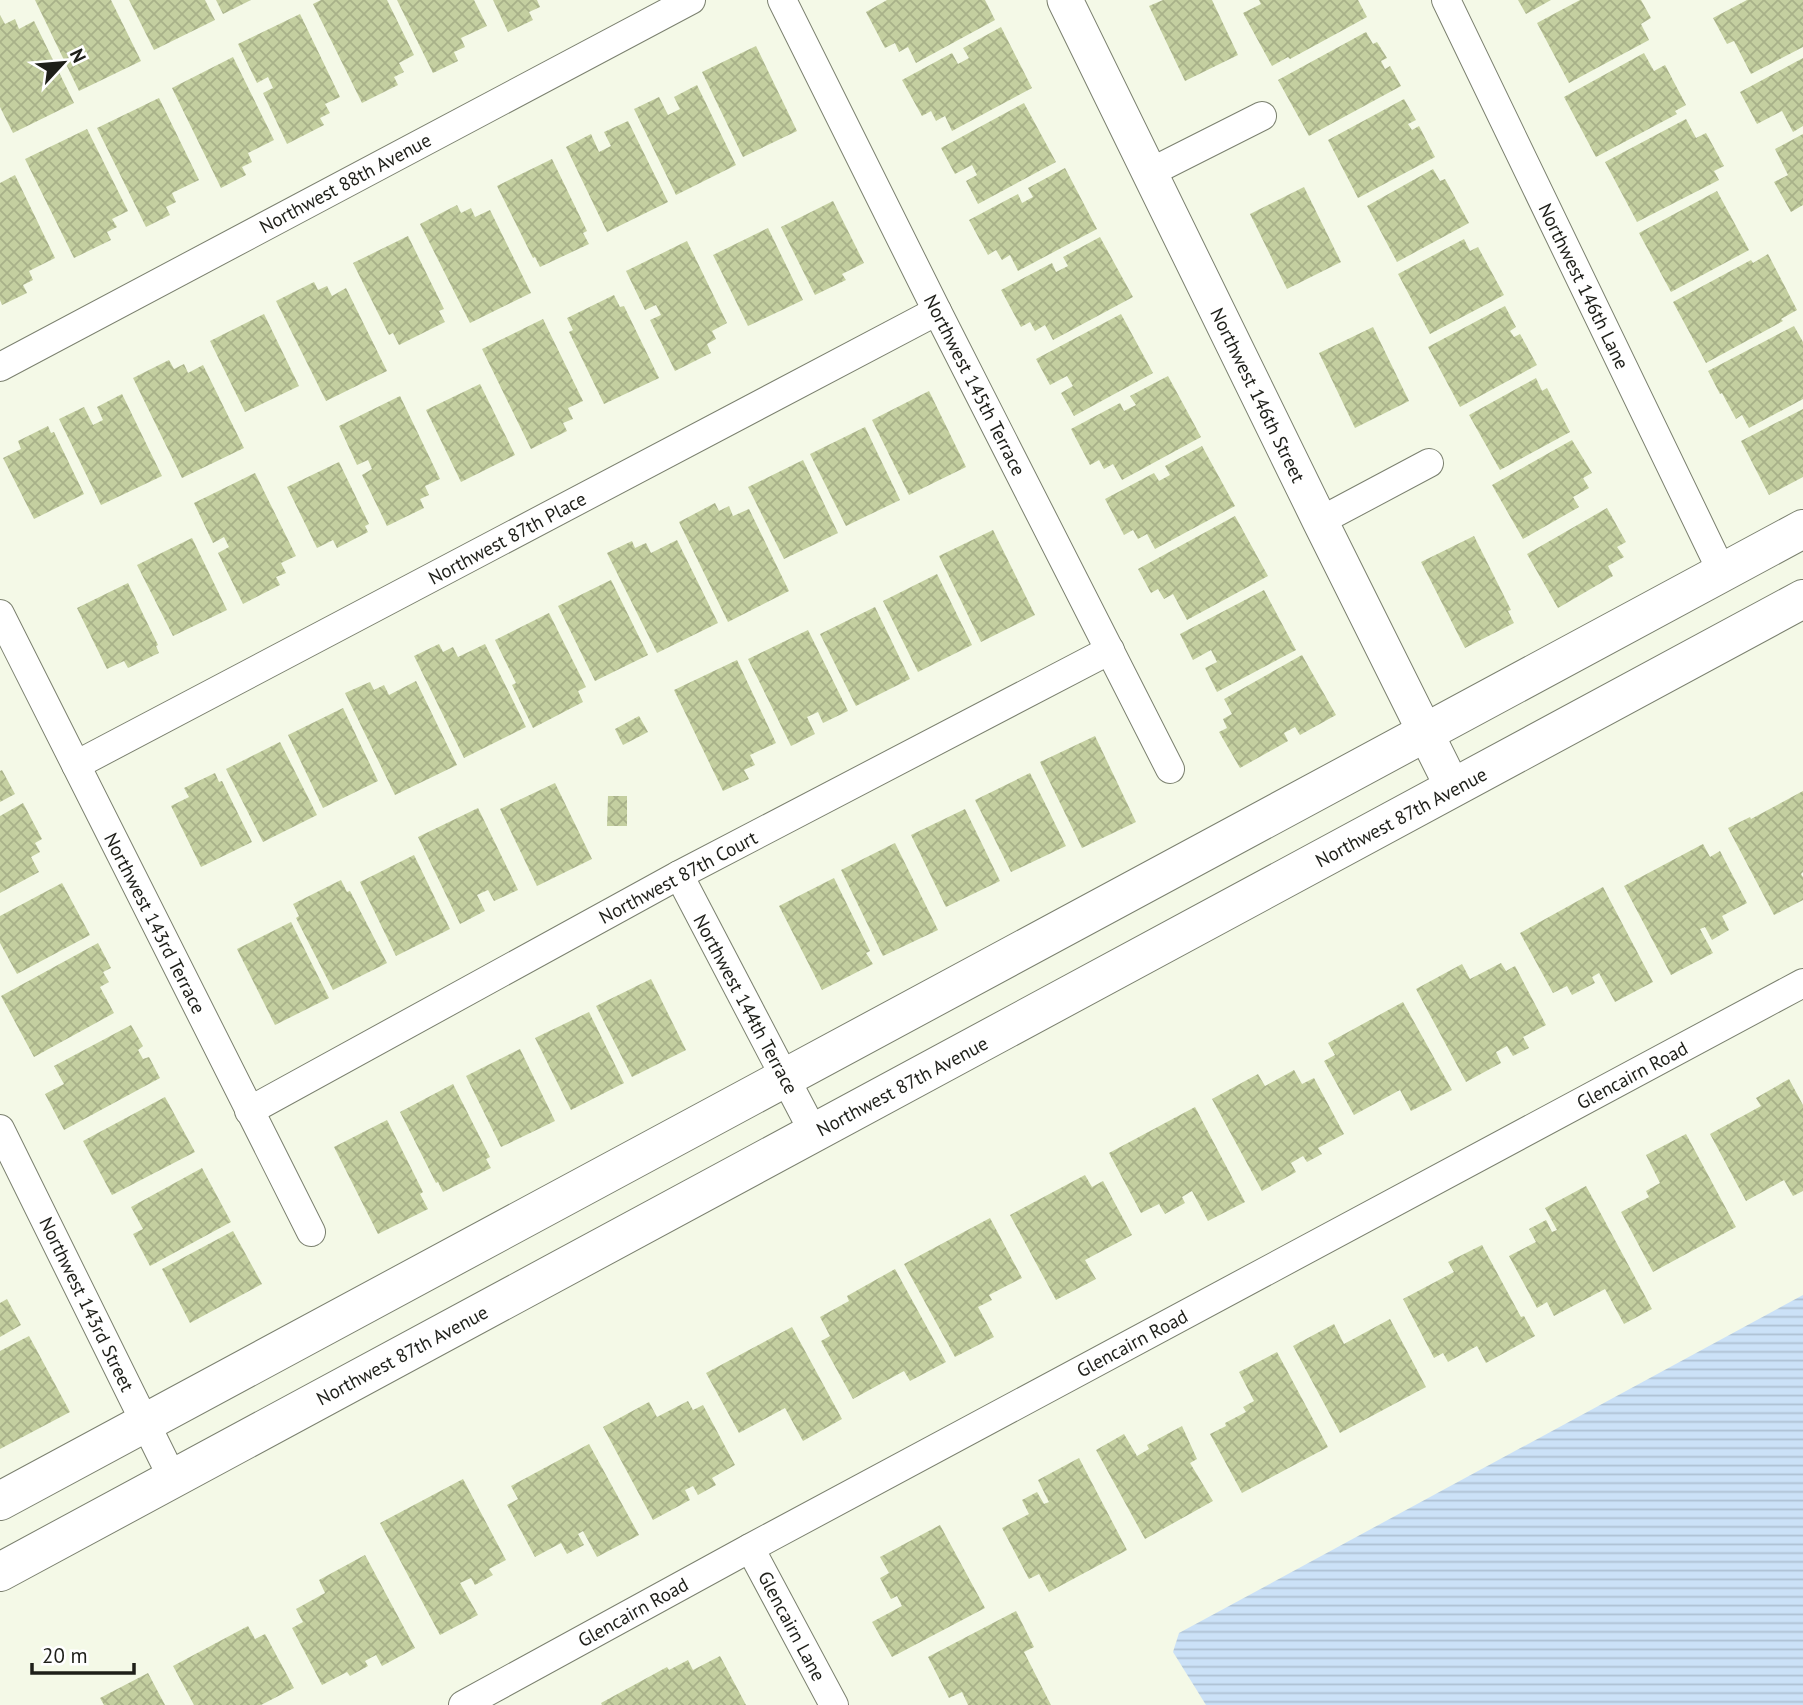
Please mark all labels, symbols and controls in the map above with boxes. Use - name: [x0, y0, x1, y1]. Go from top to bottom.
- north arrow: [28, 28, 98, 98]
- text: N: [65, 45, 92, 66]
- street label: Northwest 88th Avenue: [255, 128, 435, 238]
- street label: Northwest 146th Lane: [1533, 199, 1635, 373]
- street label: Northwest 145th Terrace: [919, 290, 1031, 480]
- street label: Northwest 146th Street: [1205, 304, 1311, 487]
- street label: Northwest 87th Place: [424, 486, 590, 590]
- street label: Northwest 87th Avenue: [1311, 762, 1491, 872]
- street label: Northwest 87th Court: [595, 825, 762, 929]
- street label: Northwest 143rd Terrace: [99, 829, 211, 1017]
- street label: Northwest 144th Terrace: [688, 910, 804, 1098]
- street label: Northwest 87th Avenue: [812, 1031, 992, 1141]
- street label: Glencairn Road: [1572, 1036, 1692, 1114]
- street label: Northwest 143rd Street: [34, 1213, 140, 1396]
- street label: Northwest 87th Avenue: [312, 1300, 492, 1410]
- street label: Glencairn Road: [1072, 1304, 1192, 1382]
- street label: Glencairn Lane: [753, 1567, 831, 1685]
- street label: Glencairn Road: [574, 1572, 692, 1652]
- scale bar: [32, 1632, 133, 1676]
- text: 20 m: [42, 1642, 88, 1669]

